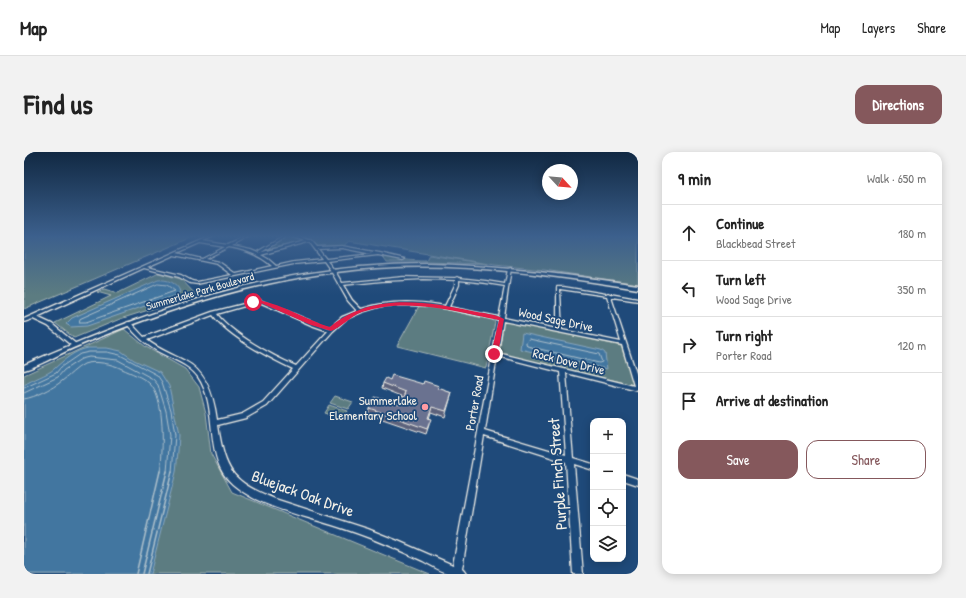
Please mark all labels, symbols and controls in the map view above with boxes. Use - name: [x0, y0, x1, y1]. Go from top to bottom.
- text: Map: [20, 15, 47, 41]
- text: Map: [820, 18, 840, 37]
- text: Layers: [862, 18, 895, 37]
- text: Share: [917, 18, 946, 37]
- text: Find us: [24, 85, 93, 123]
- button: Directions: [855, 85, 942, 124]
- north arrow: [542, 164, 578, 200]
- text: 9 min: [678, 167, 711, 190]
- text: Walk · 650 m: [867, 169, 926, 187]
- text: Continue: [716, 213, 764, 234]
- icon: ahead: [678, 222, 700, 244]
- text: 180 m: [898, 224, 926, 242]
- text: Blackbead Street: [716, 234, 796, 252]
- street label: Summerlake Park Boulevard: [144, 269, 256, 313]
- text: Turn left: [716, 269, 766, 290]
- icon: left: [678, 278, 700, 300]
- text: 350 m: [897, 280, 926, 298]
- text: Wood Sage Drive: [716, 290, 792, 308]
- route start: [244, 293, 262, 311]
- street label: Wood Sage Drive: [517, 302, 595, 336]
- text: Turn right: [716, 325, 772, 346]
- icon: right: [678, 334, 700, 356]
- text: 120 m: [898, 336, 926, 354]
- street label: Rock Dove Drive: [531, 343, 607, 379]
- route end: [485, 345, 503, 363]
- text: Porter Road: [716, 346, 771, 364]
- street label: Porter Road: [460, 374, 488, 432]
- icon: arrive: [678, 390, 700, 412]
- text: Arrive at destination: [716, 390, 828, 411]
- place label: Summerlake Elementary School: [329, 391, 418, 424]
- marker: Summerlake Elementary School: [420, 402, 430, 412]
- street label: Purple Finch Street: [542, 417, 572, 531]
- map controls: [590, 418, 626, 562]
- button: +: [590, 418, 626, 454]
- button: Save: [678, 440, 798, 479]
- button: Share: [806, 440, 926, 479]
- button: −: [590, 454, 626, 490]
- street label: Bluejack Oak Drive: [249, 464, 358, 522]
- button: locate: [590, 490, 626, 526]
- button: layers: [590, 526, 626, 562]

